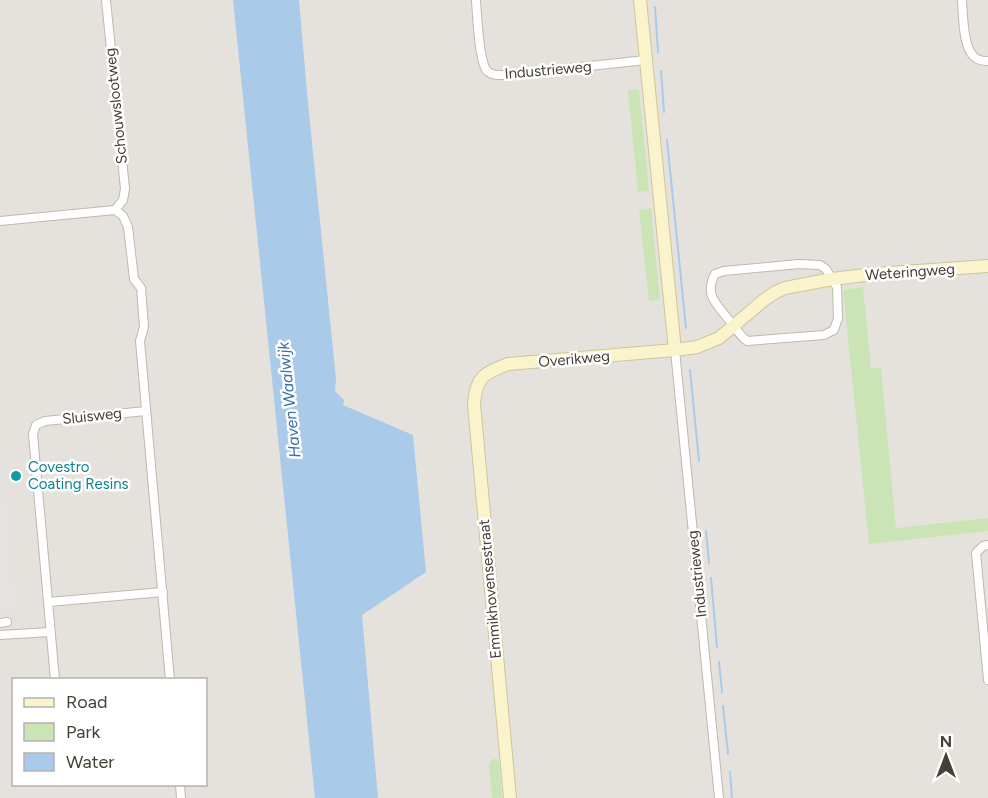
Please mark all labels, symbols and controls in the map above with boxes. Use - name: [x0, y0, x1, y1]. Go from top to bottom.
- street label: Schouwslootweg: [101, 47, 131, 165]
- street label: Industrieweg: [504, 57, 592, 83]
- street label: Weteringweg: [864, 260, 956, 284]
- water label: Haven Waalwijk: [273, 340, 305, 459]
- street label: Overikweg: [537, 347, 611, 371]
- street label: Sluisweg: [61, 404, 123, 428]
- place label: Covestro Coating Resins: [28, 458, 129, 493]
- marker: Covestro Coating Resins: [9, 469, 23, 483]
- street label: Emmikhovensestraat: [475, 518, 505, 660]
- street label: Industrieweg: [683, 530, 711, 618]
- legend: [12, 678, 207, 786]
- text: Road: [66, 691, 107, 713]
- text: Park: [66, 721, 101, 743]
- north arrow: [916, 726, 976, 786]
- text: N: [940, 732, 952, 751]
- text: Water: [66, 751, 114, 773]

